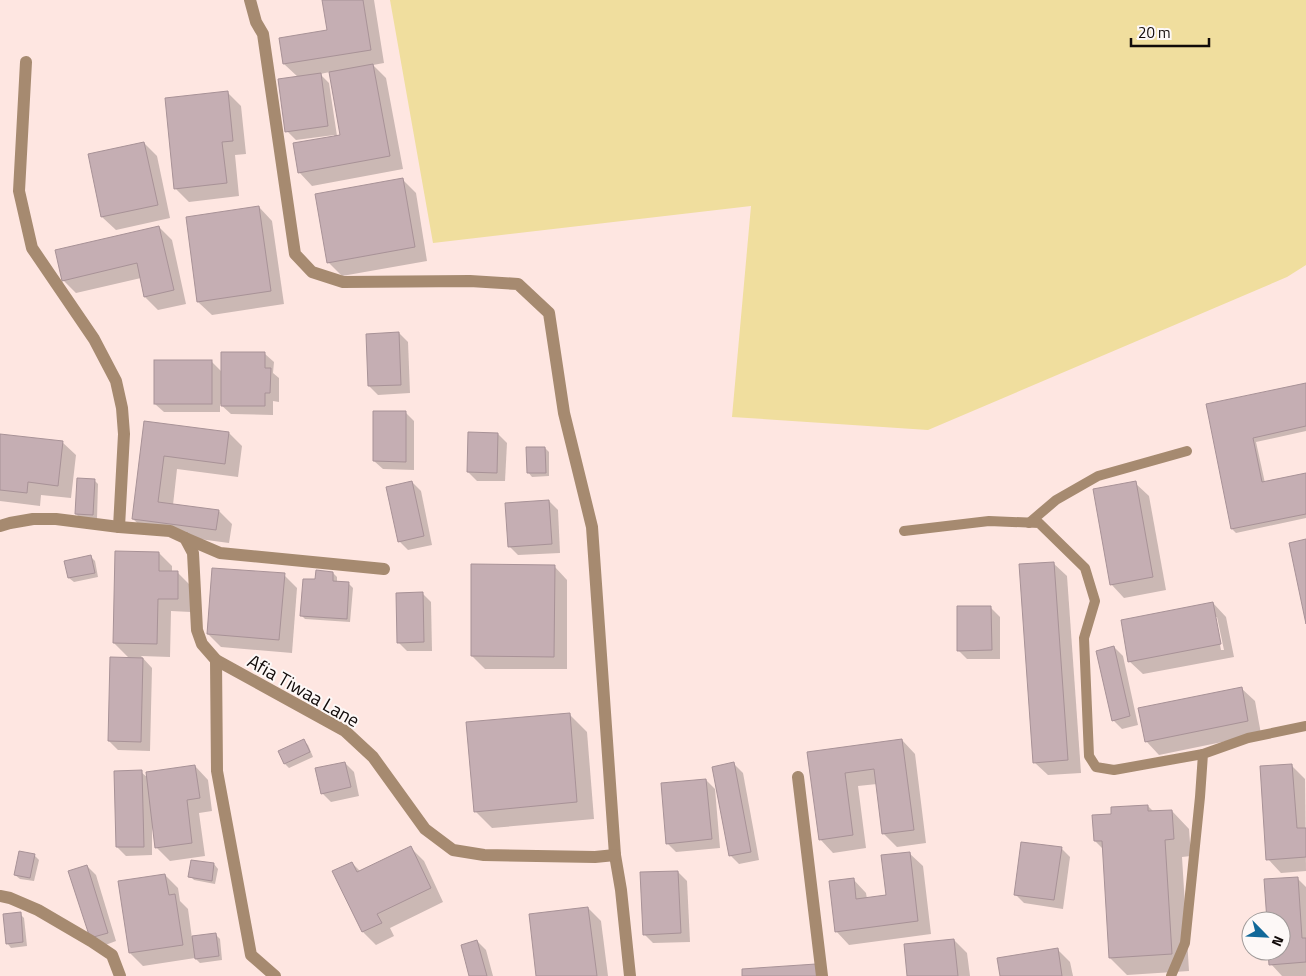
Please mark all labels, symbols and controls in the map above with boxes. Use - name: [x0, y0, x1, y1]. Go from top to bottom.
- scale bar: [1131, 15, 1208, 47]
- text: 20 m: [1138, 21, 1171, 44]
- street label: Afia Tiwaa Lane: [242, 646, 366, 734]
- north arrow: [1241, 911, 1291, 961]
- text: N: [1267, 933, 1290, 950]

